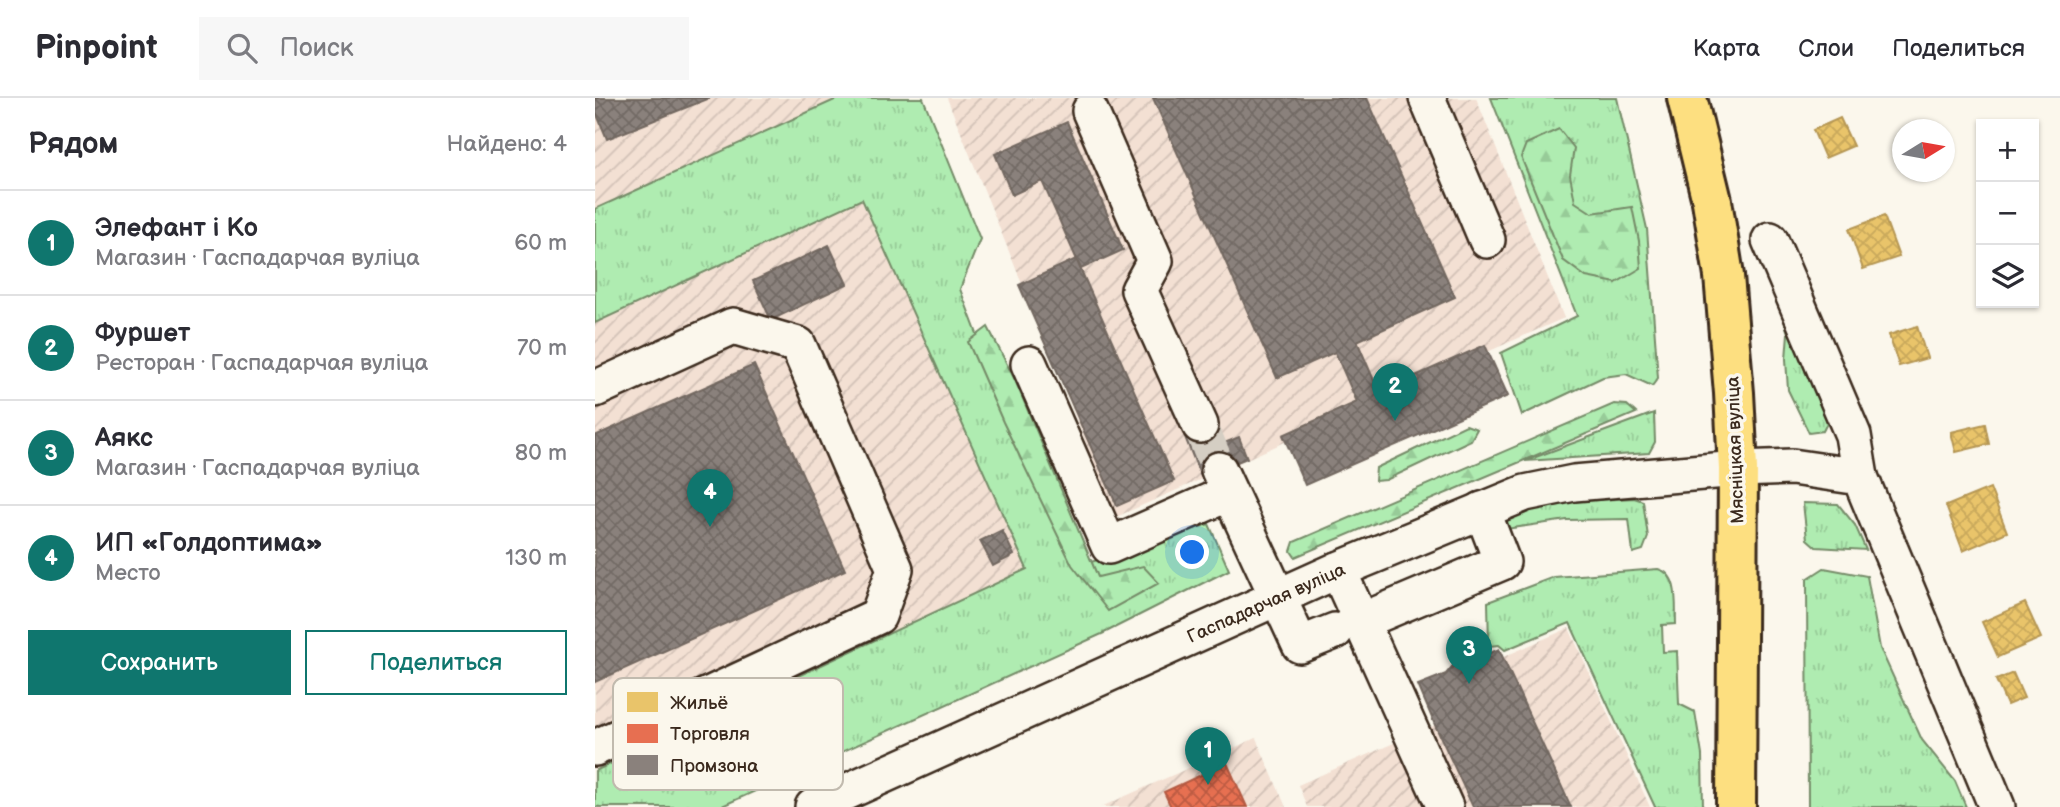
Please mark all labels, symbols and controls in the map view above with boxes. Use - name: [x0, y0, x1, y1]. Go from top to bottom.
- search box: [199, 17, 689, 80]
- text: Pinpoint: [35, 28, 157, 68]
- icon: search: [223, 29, 261, 67]
- text: Поиск: [279, 33, 354, 64]
- text: Карта: [1693, 34, 1760, 63]
- text: Слои: [1798, 34, 1854, 63]
- text: Поделиться: [1892, 34, 2025, 63]
- north arrow: [1892, 119, 1955, 182]
- map controls: [1976, 119, 2039, 308]
- button: +: [1976, 119, 2039, 182]
- text: Рядом: [28, 126, 118, 162]
- text: Найдено: 4: [447, 130, 567, 158]
- button: −: [1976, 182, 2039, 245]
- text: Элефант і Ко: [95, 213, 258, 244]
- text: 1: [46, 229, 56, 257]
- text: 60 m: [514, 229, 567, 257]
- text: Магазин · Гаспадарчая вуліца: [95, 244, 420, 272]
- button: layers: [1976, 245, 2039, 308]
- text: Фуршет: [95, 318, 190, 349]
- text: 2: [44, 334, 58, 362]
- text: 70 m: [517, 334, 567, 362]
- text: Ресторан · Гаспадарчая вуліца: [95, 349, 428, 377]
- pin: 2: [1372, 363, 1418, 421]
- street label: Мясніцкая вуліца: [1722, 376, 1749, 524]
- text: Аякс: [95, 423, 153, 454]
- text: 3: [44, 439, 58, 467]
- text: 80 m: [515, 439, 567, 467]
- text: Магазин · Гаспадарчая вуліца: [95, 454, 420, 482]
- pin: 4: [687, 469, 733, 527]
- text: ИП «Голдоптима»: [95, 528, 323, 559]
- your location: [1175, 535, 1209, 569]
- text: 4: [44, 544, 58, 572]
- text: 130 m: [505, 544, 567, 572]
- text: Место: [95, 559, 161, 587]
- street label: Гаспадарчая вуліца: [1184, 559, 1349, 648]
- pin: 3: [1446, 626, 1492, 684]
- button: Сохранить: [28, 630, 291, 695]
- button: Поделиться: [305, 630, 567, 695]
- legend: [613, 678, 843, 790]
- text: Жильё: [670, 692, 728, 715]
- text: Торговля: [670, 723, 750, 746]
- pin: 1: [1185, 727, 1231, 785]
- text: Промзона: [670, 755, 758, 778]

